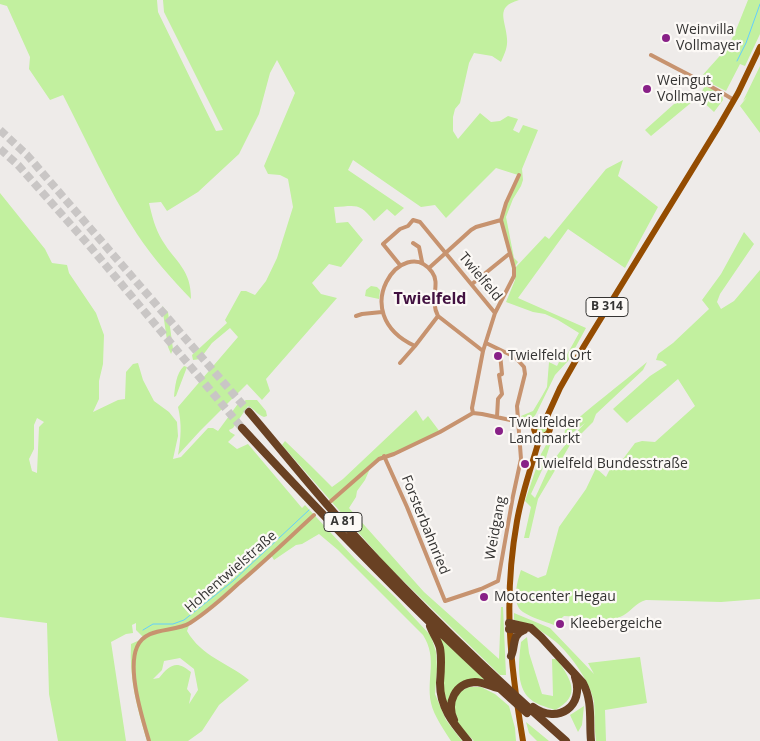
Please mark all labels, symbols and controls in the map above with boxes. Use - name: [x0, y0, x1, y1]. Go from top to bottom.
- place label: Weinvilla Vollmayer: [676, 22, 741, 54]
- marker: Weinvilla Vollmayer: [660, 32, 672, 44]
- place label: Weingut Vollmayer: [657, 73, 722, 105]
- marker: Weingut Vollmayer: [641, 83, 653, 95]
- street label: Twielfeld: [455, 249, 505, 305]
- district label: Twielfeld: [394, 289, 466, 309]
- road number: B 314: [586, 298, 628, 316]
- place label: Twielfeld Ort: [508, 348, 591, 364]
- marker: Twielfeld Ort: [492, 350, 504, 362]
- place label: Twielfelder Landmarkt: [509, 415, 581, 448]
- marker: Twielfelder Landmarkt: [493, 425, 505, 437]
- place label: Twielfeld Bundesstraße: [535, 456, 688, 472]
- marker: Twielfeld Bundesstraße: [519, 458, 531, 470]
- street label: Forsterbahnried: [397, 473, 453, 577]
- street label: Weidgang: [482, 495, 510, 561]
- road number: A 81: [324, 512, 362, 532]
- street label: Hohentwielstraße: [182, 528, 280, 616]
- place label: Motocenter Hegau: [494, 589, 616, 605]
- marker: Motocenter Hegau: [478, 591, 490, 603]
- place label: Kleebergeiche: [570, 616, 662, 632]
- marker: Kleebergeiche: [554, 618, 566, 630]

